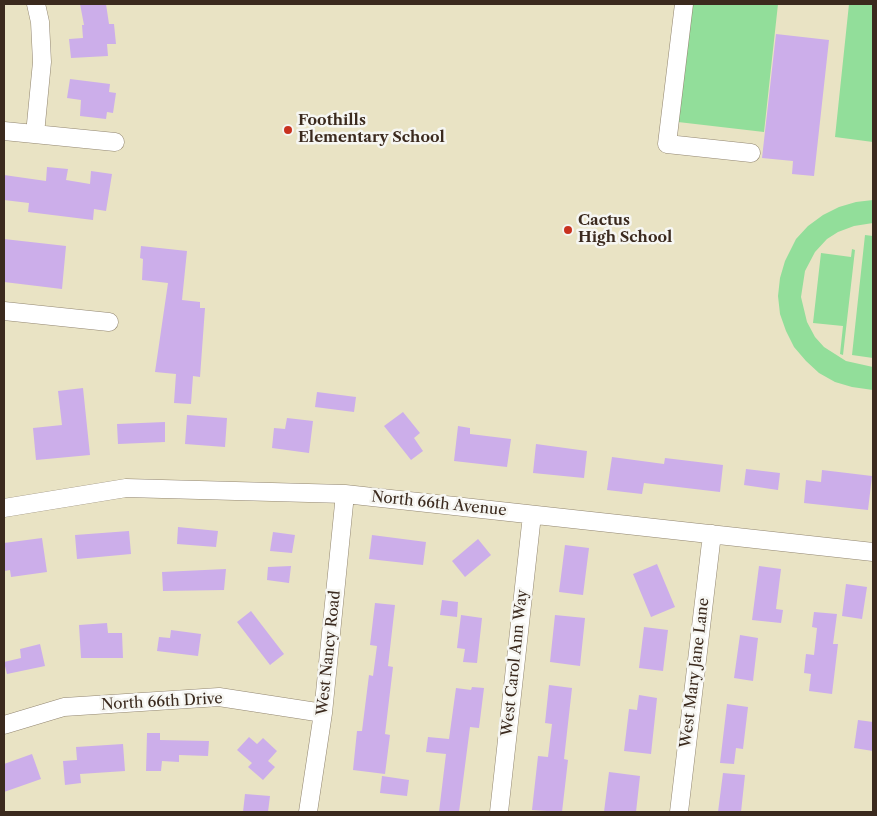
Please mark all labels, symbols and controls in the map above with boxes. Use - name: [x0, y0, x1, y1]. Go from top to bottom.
- place label: Foothills Elementary School: [298, 112, 445, 147]
- marker: Foothills Elementary School: [282, 124, 294, 136]
- place label: Cactus High School: [578, 212, 672, 247]
- marker: Cactus High School: [562, 224, 574, 236]
- street label: North 66th Avenue: [371, 488, 507, 520]
- street label: West Carol Ann Way: [498, 589, 532, 737]
- street label: West Nancy Road: [313, 590, 345, 716]
- street label: West Mary Jane Lane: [677, 597, 713, 749]
- street label: North 66th Drive: [101, 690, 223, 714]

